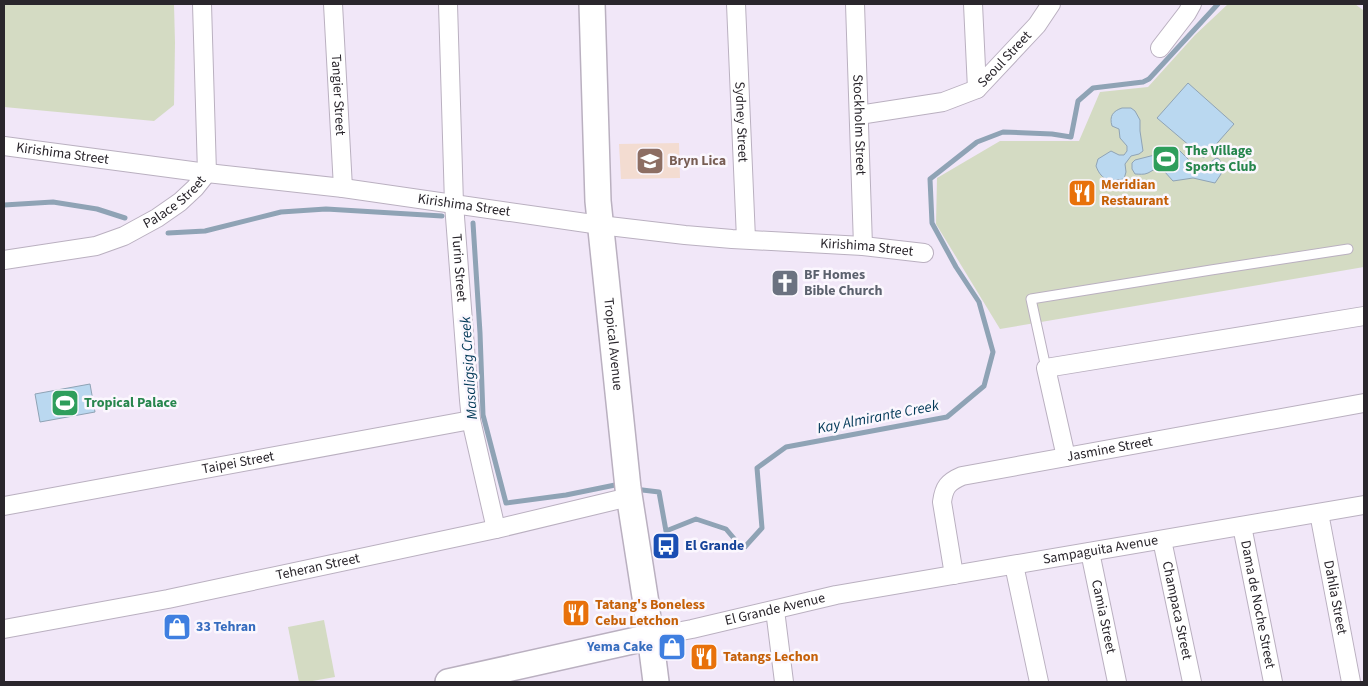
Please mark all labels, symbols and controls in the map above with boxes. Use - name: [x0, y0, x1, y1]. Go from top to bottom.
- street label: Seoul Street: [973, 26, 1037, 92]
- street label: Tangier Street: [326, 54, 350, 136]
- street label: Stockholm Street: [847, 74, 871, 176]
- street label: Sydney Street: [729, 81, 753, 163]
- street label: Kirishima Street: [15, 138, 110, 170]
- place label: The Village Sports Club: [1185, 141, 1257, 177]
- sports icon: The Village Sports Club: [1151, 144, 1181, 174]
- school or university icon: Bryn Lica: [635, 146, 665, 176]
- place label: Bryn Lica: [669, 151, 726, 171]
- street label: Palace Street: [140, 171, 211, 234]
- place label: Meridian Restaurant: [1101, 175, 1170, 211]
- restaurant icon: Meridian Restaurant: [1067, 178, 1097, 208]
- street label: Kirishima Street: [416, 189, 512, 222]
- street label: Turin Street: [446, 233, 471, 303]
- street label: Kirishima Street: [820, 234, 915, 262]
- place label: BF Homes Bible Church: [804, 265, 882, 301]
- church icon: BF Homes Bible Church: [770, 268, 800, 298]
- street label: Tropical Avenue: [598, 297, 628, 392]
- water label: Masaligsig Creek: [455, 315, 483, 420]
- sports icon: Tropical Palace: [50, 388, 80, 418]
- place label: Tropical Palace: [84, 393, 177, 413]
- water label: Kay Almirante Creek: [815, 395, 941, 439]
- street label: Jasmine Street: [1065, 432, 1155, 467]
- street label: Taipei Street: [200, 446, 276, 479]
- street label: Sampaguita Avenue: [1041, 530, 1160, 570]
- bus stop icon: El Grande: [651, 531, 681, 561]
- place label: El Grande: [685, 536, 744, 556]
- street label: Dama de Noche Street: [1235, 539, 1280, 671]
- street label: Teheran Street: [274, 548, 362, 586]
- street label: Champaca Street: [1157, 559, 1197, 662]
- street label: Dahlia Street: [1318, 559, 1352, 637]
- street label: Camia Street: [1086, 578, 1121, 656]
- street label: El Grande Avenue: [723, 588, 827, 631]
- place label: Tatang's Boneless Cebu Letchon: [595, 595, 705, 631]
- restaurant icon: Tatang's Boneless Cebu Letchon: [561, 598, 591, 628]
- shop icon: 33 Tehran: [162, 612, 192, 642]
- place label: 33 Tehran: [196, 617, 256, 637]
- shop icon: Yema Cake: [657, 632, 687, 662]
- place label: Yema Cake: [586, 637, 653, 657]
- restaurant icon: Tatangs Lechon: [689, 642, 719, 672]
- place label: Tatangs Lechon: [723, 647, 819, 667]

